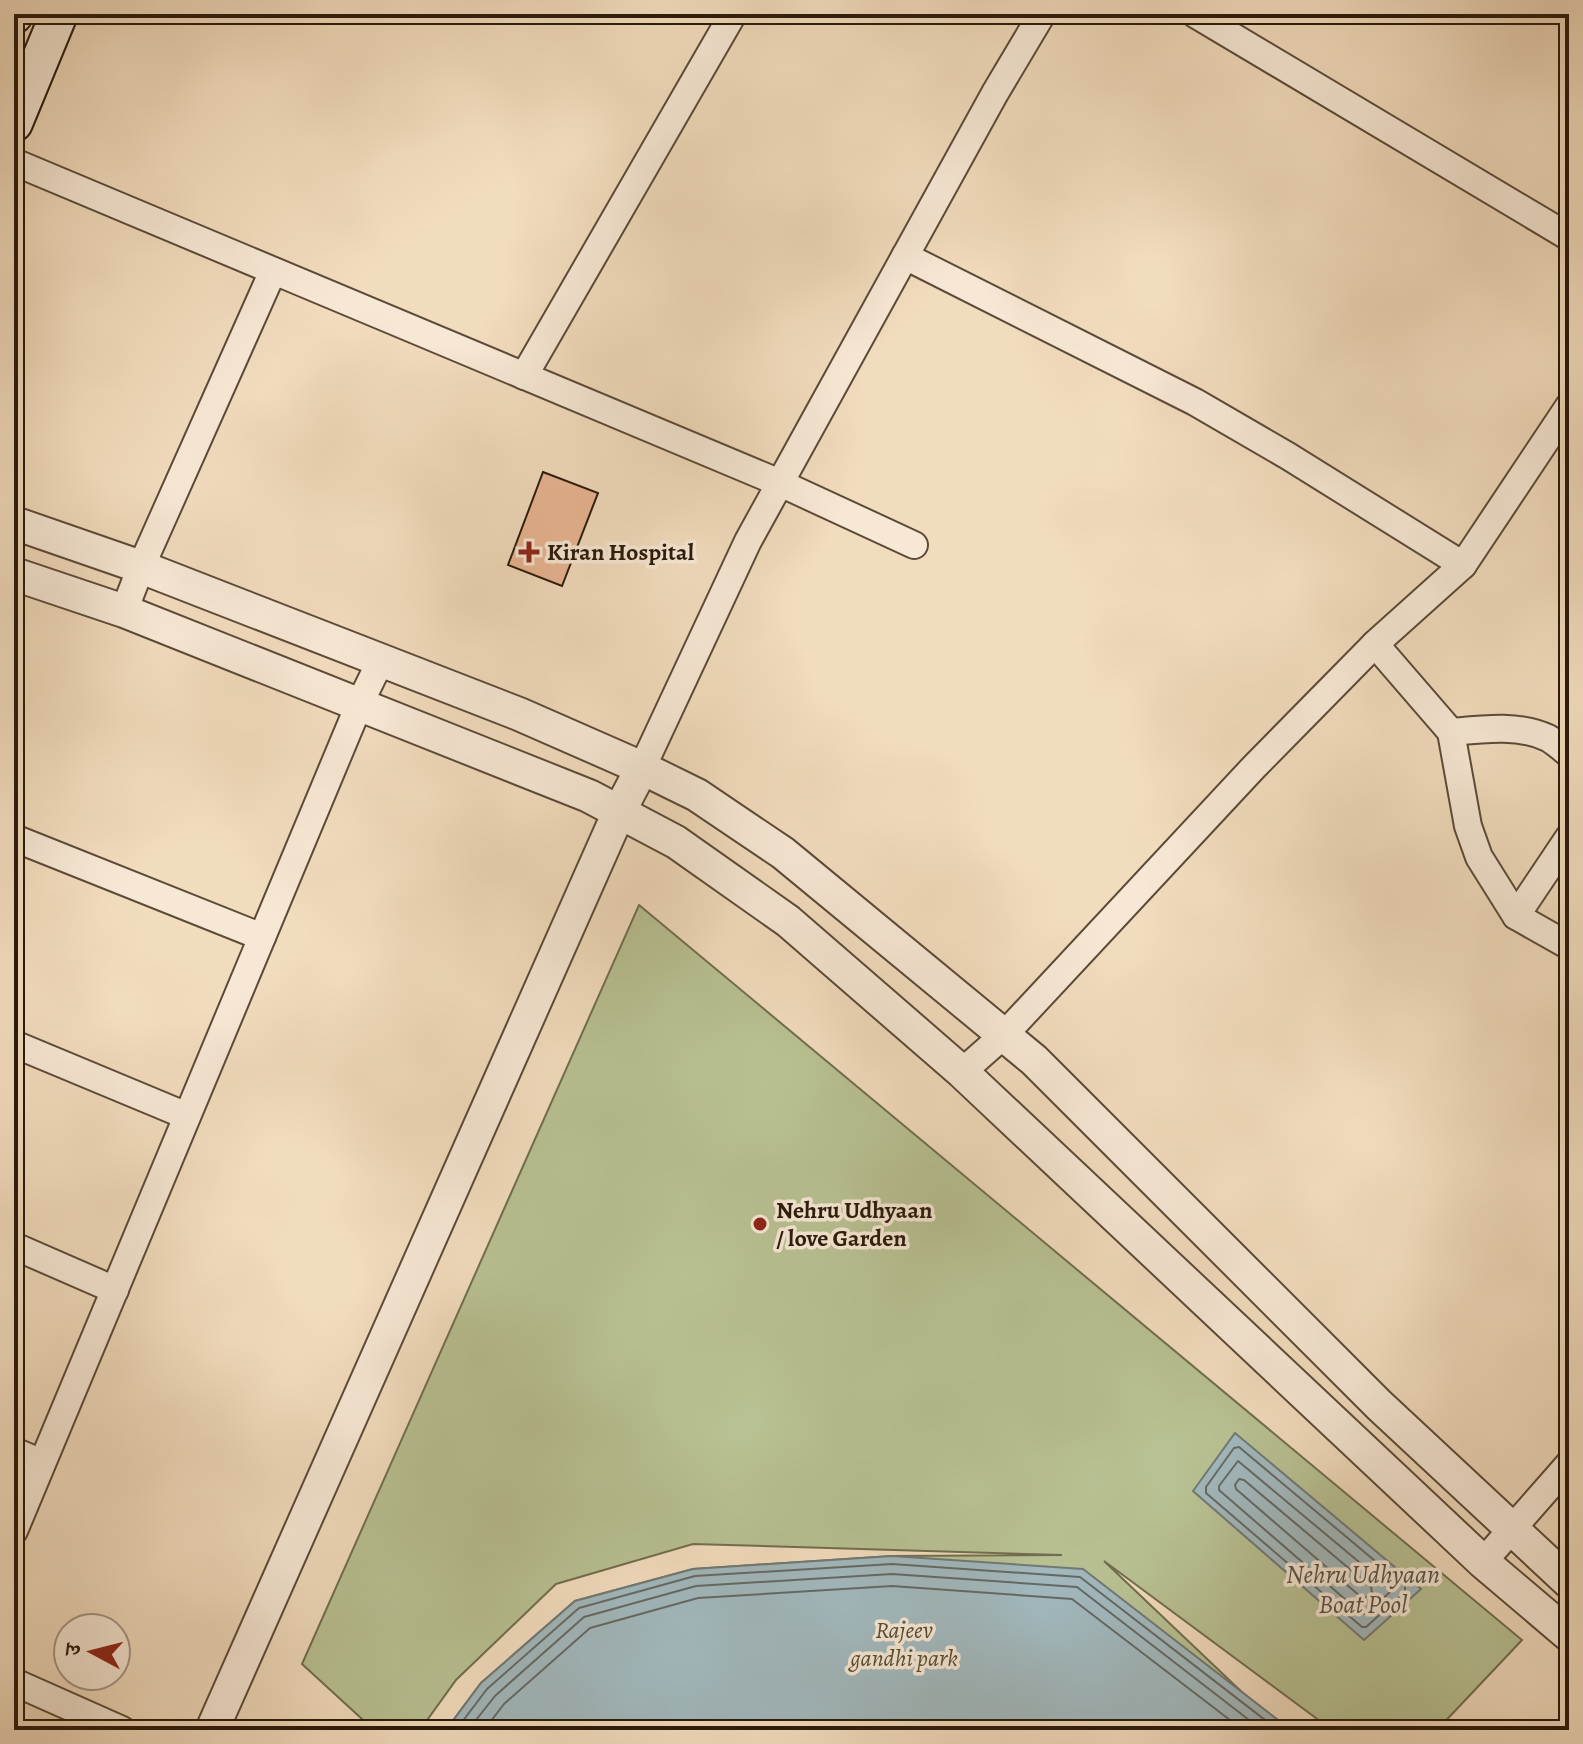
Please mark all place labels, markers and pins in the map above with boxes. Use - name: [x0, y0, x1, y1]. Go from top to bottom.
- place label: Kiran Hospital: [547, 536, 695, 568]
- marker: Kiran Hospital: [518, 541, 540, 563]
- place label: Nehru Udhyaan / love Garden: [776, 1194, 933, 1254]
- marker: Nehru Udhyaan / love Garden: [751, 1215, 769, 1233]

